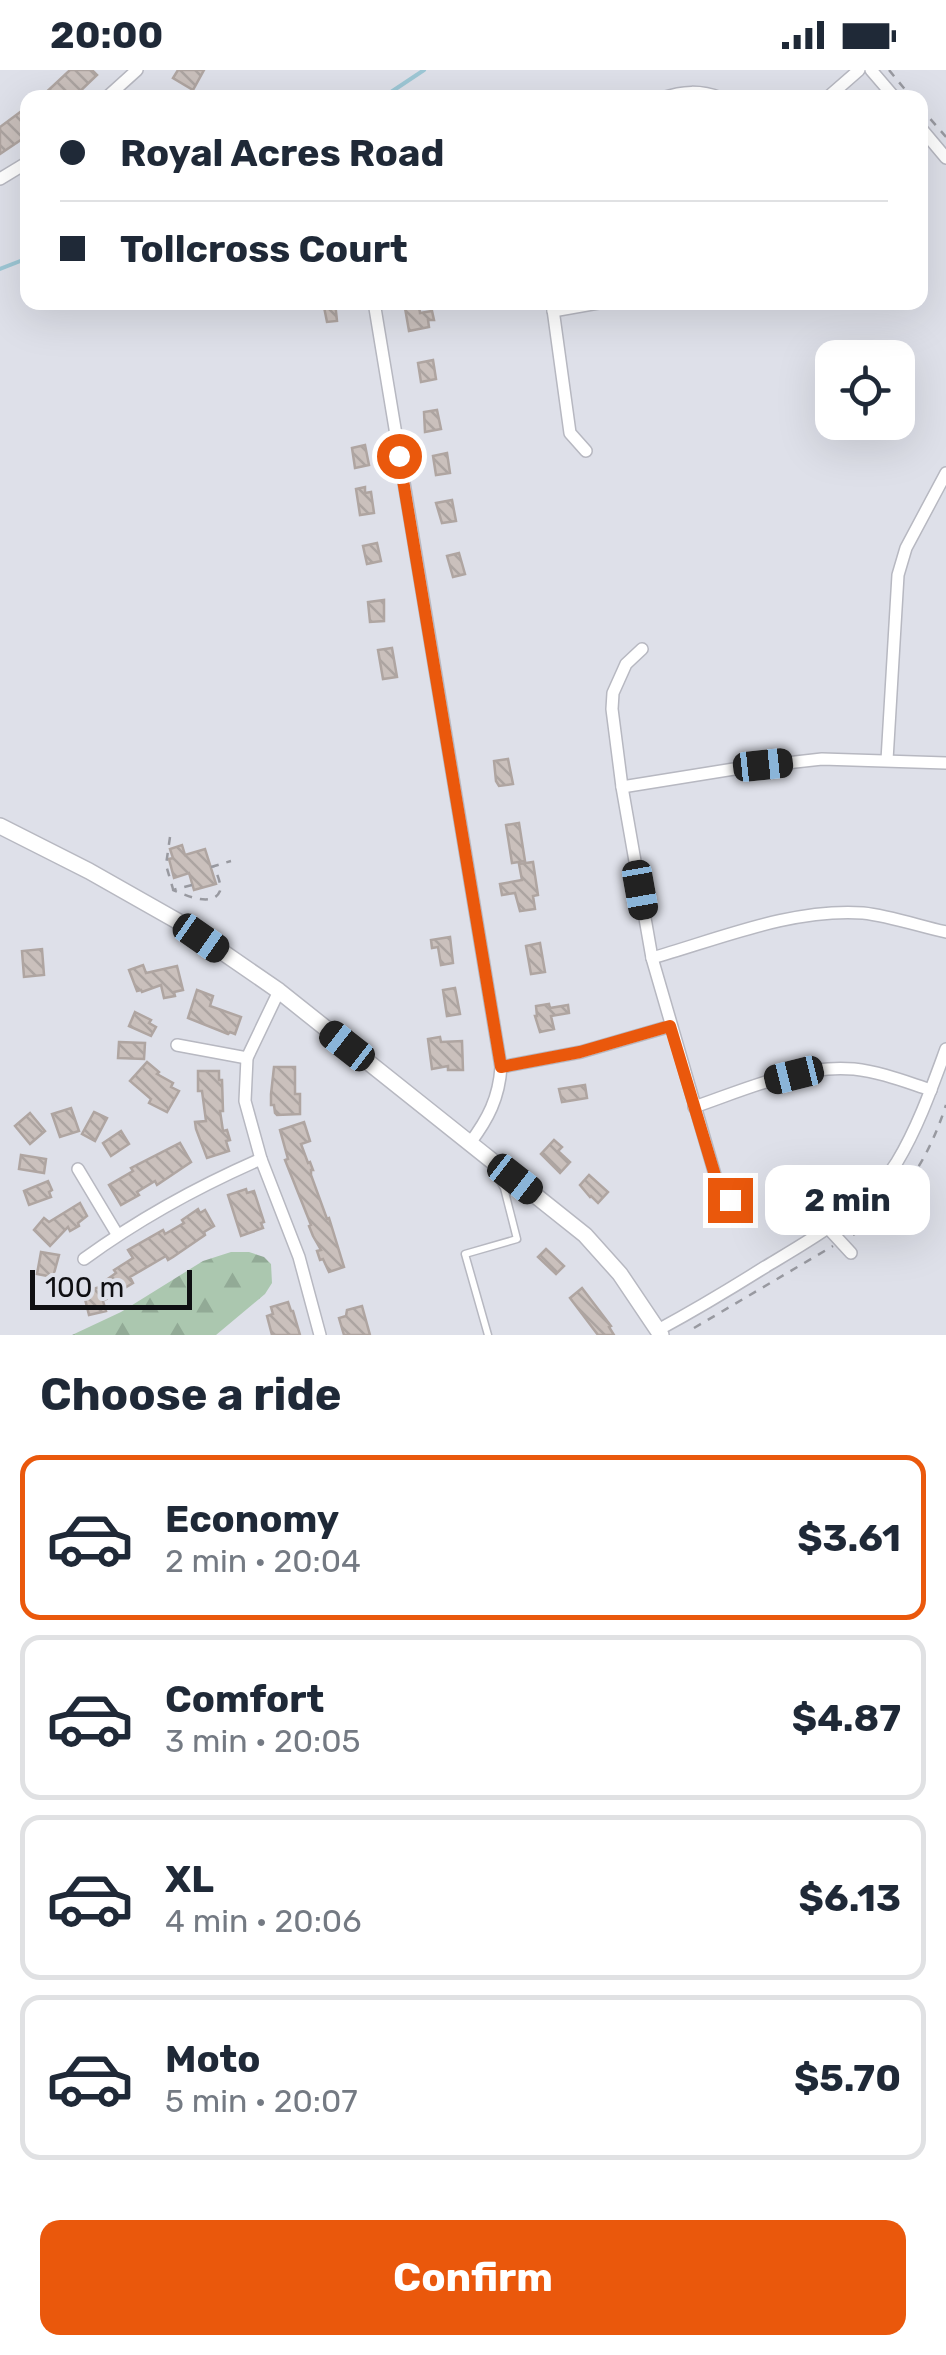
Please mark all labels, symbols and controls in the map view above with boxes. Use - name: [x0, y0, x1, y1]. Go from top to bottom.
- text: 20:00: [50, 12, 163, 58]
- text: Royal Acres Road: [120, 130, 444, 176]
- text: Tollcross Court: [120, 226, 408, 272]
- map controls: [815, 340, 915, 440]
- button: locate: [815, 340, 915, 440]
- route start: [377, 434, 422, 479]
- car: [732, 747, 794, 783]
- car: [620, 858, 660, 922]
- car: [168, 909, 234, 967]
- car: [314, 1016, 380, 1076]
- car: [761, 1053, 827, 1097]
- car: [482, 1149, 548, 1209]
- callout: 2 min: [765, 1165, 930, 1235]
- route end: [708, 1178, 753, 1223]
- text: 2 min: [804, 1181, 891, 1219]
- scale bar: [30, 1265, 192, 1310]
- text: 100 m: [45, 1271, 124, 1304]
- text: Choose a ride: [40, 1368, 342, 1421]
- icon: car: [45, 1493, 135, 1583]
- text: Economy: [165, 1496, 339, 1542]
- text: $3.61: [797, 1515, 901, 1561]
- text: 2 min · 20:04: [165, 1542, 361, 1580]
- icon: car: [45, 1673, 135, 1763]
- text: Comfort: [165, 1676, 324, 1722]
- text: $4.87: [792, 1695, 901, 1741]
- text: 3 min · 20:05: [165, 1722, 361, 1760]
- icon: car: [45, 1853, 135, 1943]
- text: XL: [165, 1856, 214, 1902]
- text: $6.13: [799, 1875, 901, 1921]
- text: 4 min · 20:06: [165, 1902, 361, 1940]
- icon: car: [45, 2033, 135, 2123]
- text: Moto: [165, 2036, 261, 2082]
- text: $5.70: [794, 2055, 901, 2101]
- text: 5 min · 20:07: [165, 2082, 358, 2120]
- button: Confirm: [40, 2220, 906, 2335]

